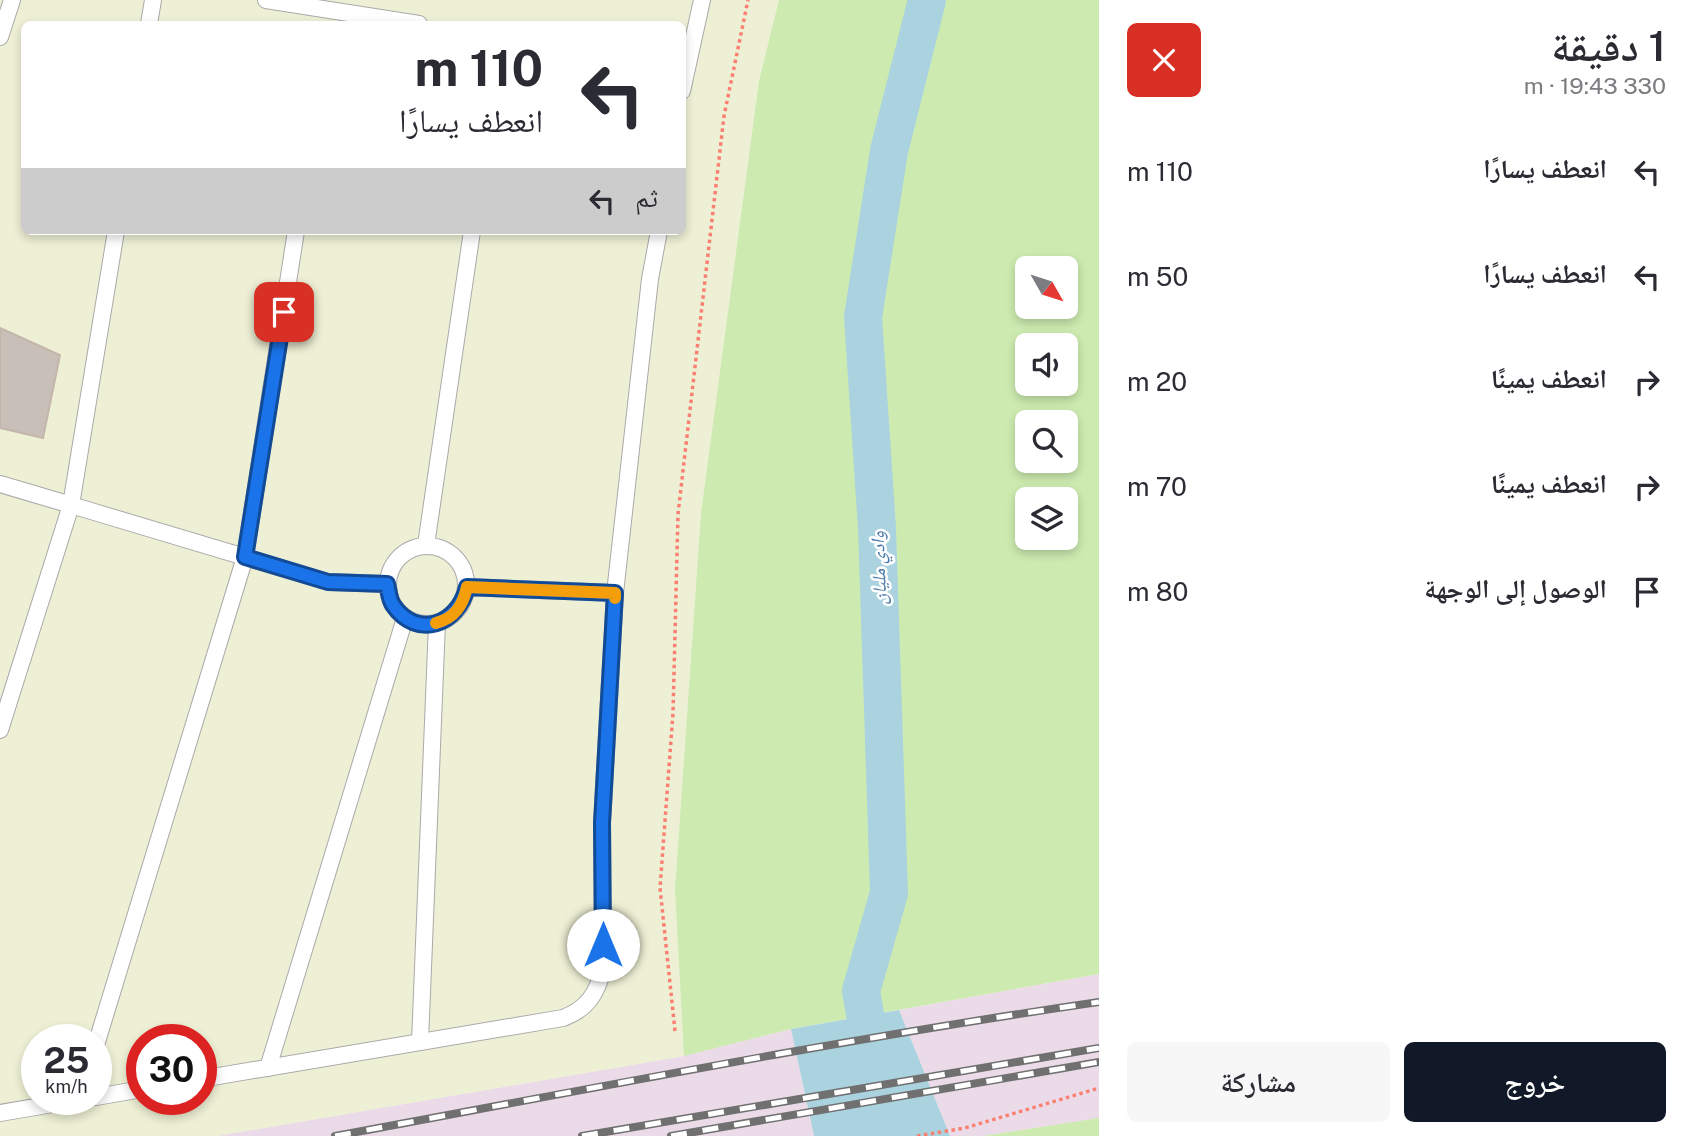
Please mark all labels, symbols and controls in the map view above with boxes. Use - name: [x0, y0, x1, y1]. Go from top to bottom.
- text: 1 دقيقة: [1551, 21, 1666, 70]
- button: close: [1127, 23, 1201, 97]
- text: 110 m: [415, 39, 543, 97]
- icon: left: [567, 49, 658, 140]
- text: 330 m · 19:43: [1524, 72, 1666, 99]
- text: انعطف يسارًا: [399, 102, 543, 139]
- text: انعطف يسارًا: [1483, 153, 1607, 184]
- icon: left: [1628, 153, 1666, 191]
- text: 110 m: [1127, 156, 1193, 187]
- icon: left: [583, 182, 621, 220]
- text: ثم: [635, 182, 658, 213]
- north arrow: [1015, 256, 1078, 318]
- map controls: [1015, 256, 1078, 550]
- text: انعطف يسارًا: [1483, 258, 1607, 289]
- icon: left: [1628, 258, 1666, 296]
- text: 50 m: [1127, 261, 1188, 292]
- pin: [254, 282, 314, 342]
- icon: arrive: [265, 293, 303, 331]
- button: sound: [1015, 333, 1078, 396]
- text: انعطف يمينًا: [1491, 363, 1607, 394]
- icon: right: [1628, 363, 1666, 401]
- text: 20 m: [1127, 366, 1187, 397]
- button: search: [1015, 410, 1078, 473]
- text: انعطف يمينًا: [1491, 468, 1607, 499]
- icon: right: [1628, 468, 1666, 506]
- text: 70 m: [1127, 471, 1187, 502]
- button: layers: [1015, 487, 1078, 550]
- water label: وادي مليان: [866, 530, 895, 605]
- text: الوصول إلى الوجهة: [1424, 573, 1607, 604]
- icon: arrive: [1628, 573, 1666, 611]
- text: 80 m: [1127, 576, 1188, 607]
- position arrow: [566, 908, 640, 982]
- speed limit sign: 30: [126, 1024, 217, 1115]
- text: 25: [44, 1040, 89, 1081]
- button: مشاركة: [1127, 1042, 1390, 1122]
- button: خروج: [1404, 1042, 1666, 1122]
- text: km/h: [45, 1076, 88, 1097]

